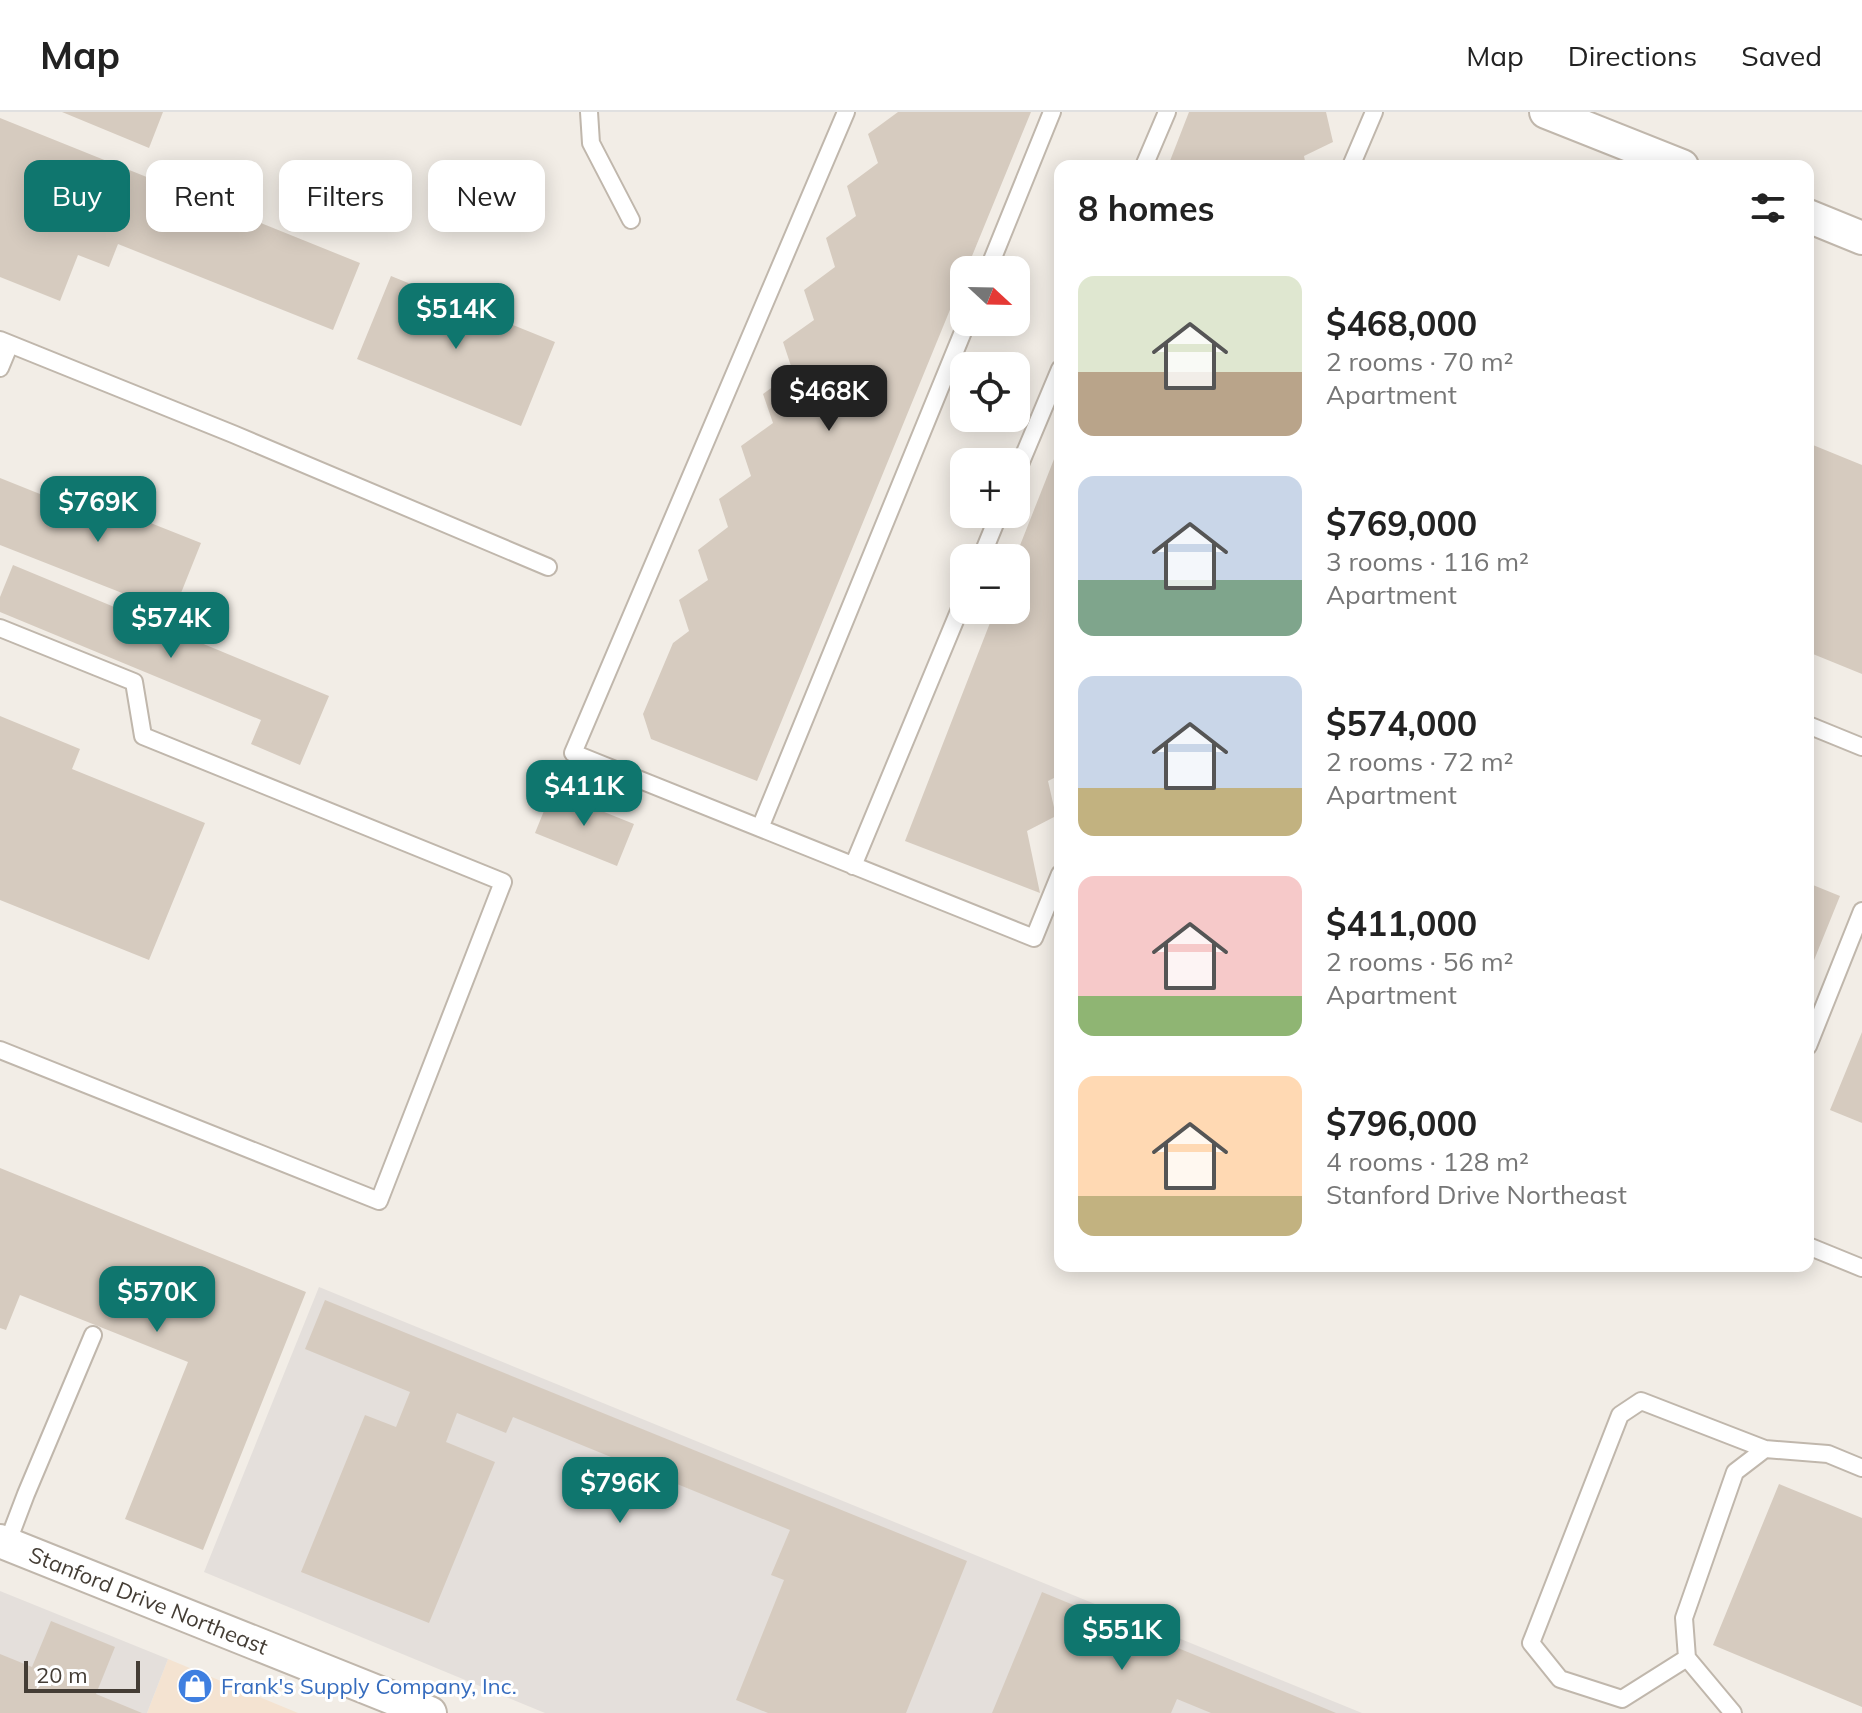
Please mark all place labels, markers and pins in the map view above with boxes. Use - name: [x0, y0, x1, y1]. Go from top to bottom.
- pin: $514K: [400, 283, 512, 351]
- pin: $468K: [773, 365, 885, 433]
- pin: $769K: [42, 476, 154, 544]
- pin: $574K: [115, 592, 227, 660]
- pin: $411K: [528, 760, 640, 828]
- pin: $570K: [101, 1266, 213, 1334]
- pin: $796K: [564, 1457, 676, 1525]
- pin: $551K: [1066, 1604, 1178, 1672]
- shop icon: Frank's Supply Company, Inc.: [176, 1667, 214, 1705]
- place label: Frank's Supply Company, Inc.: [221, 1672, 517, 1700]

